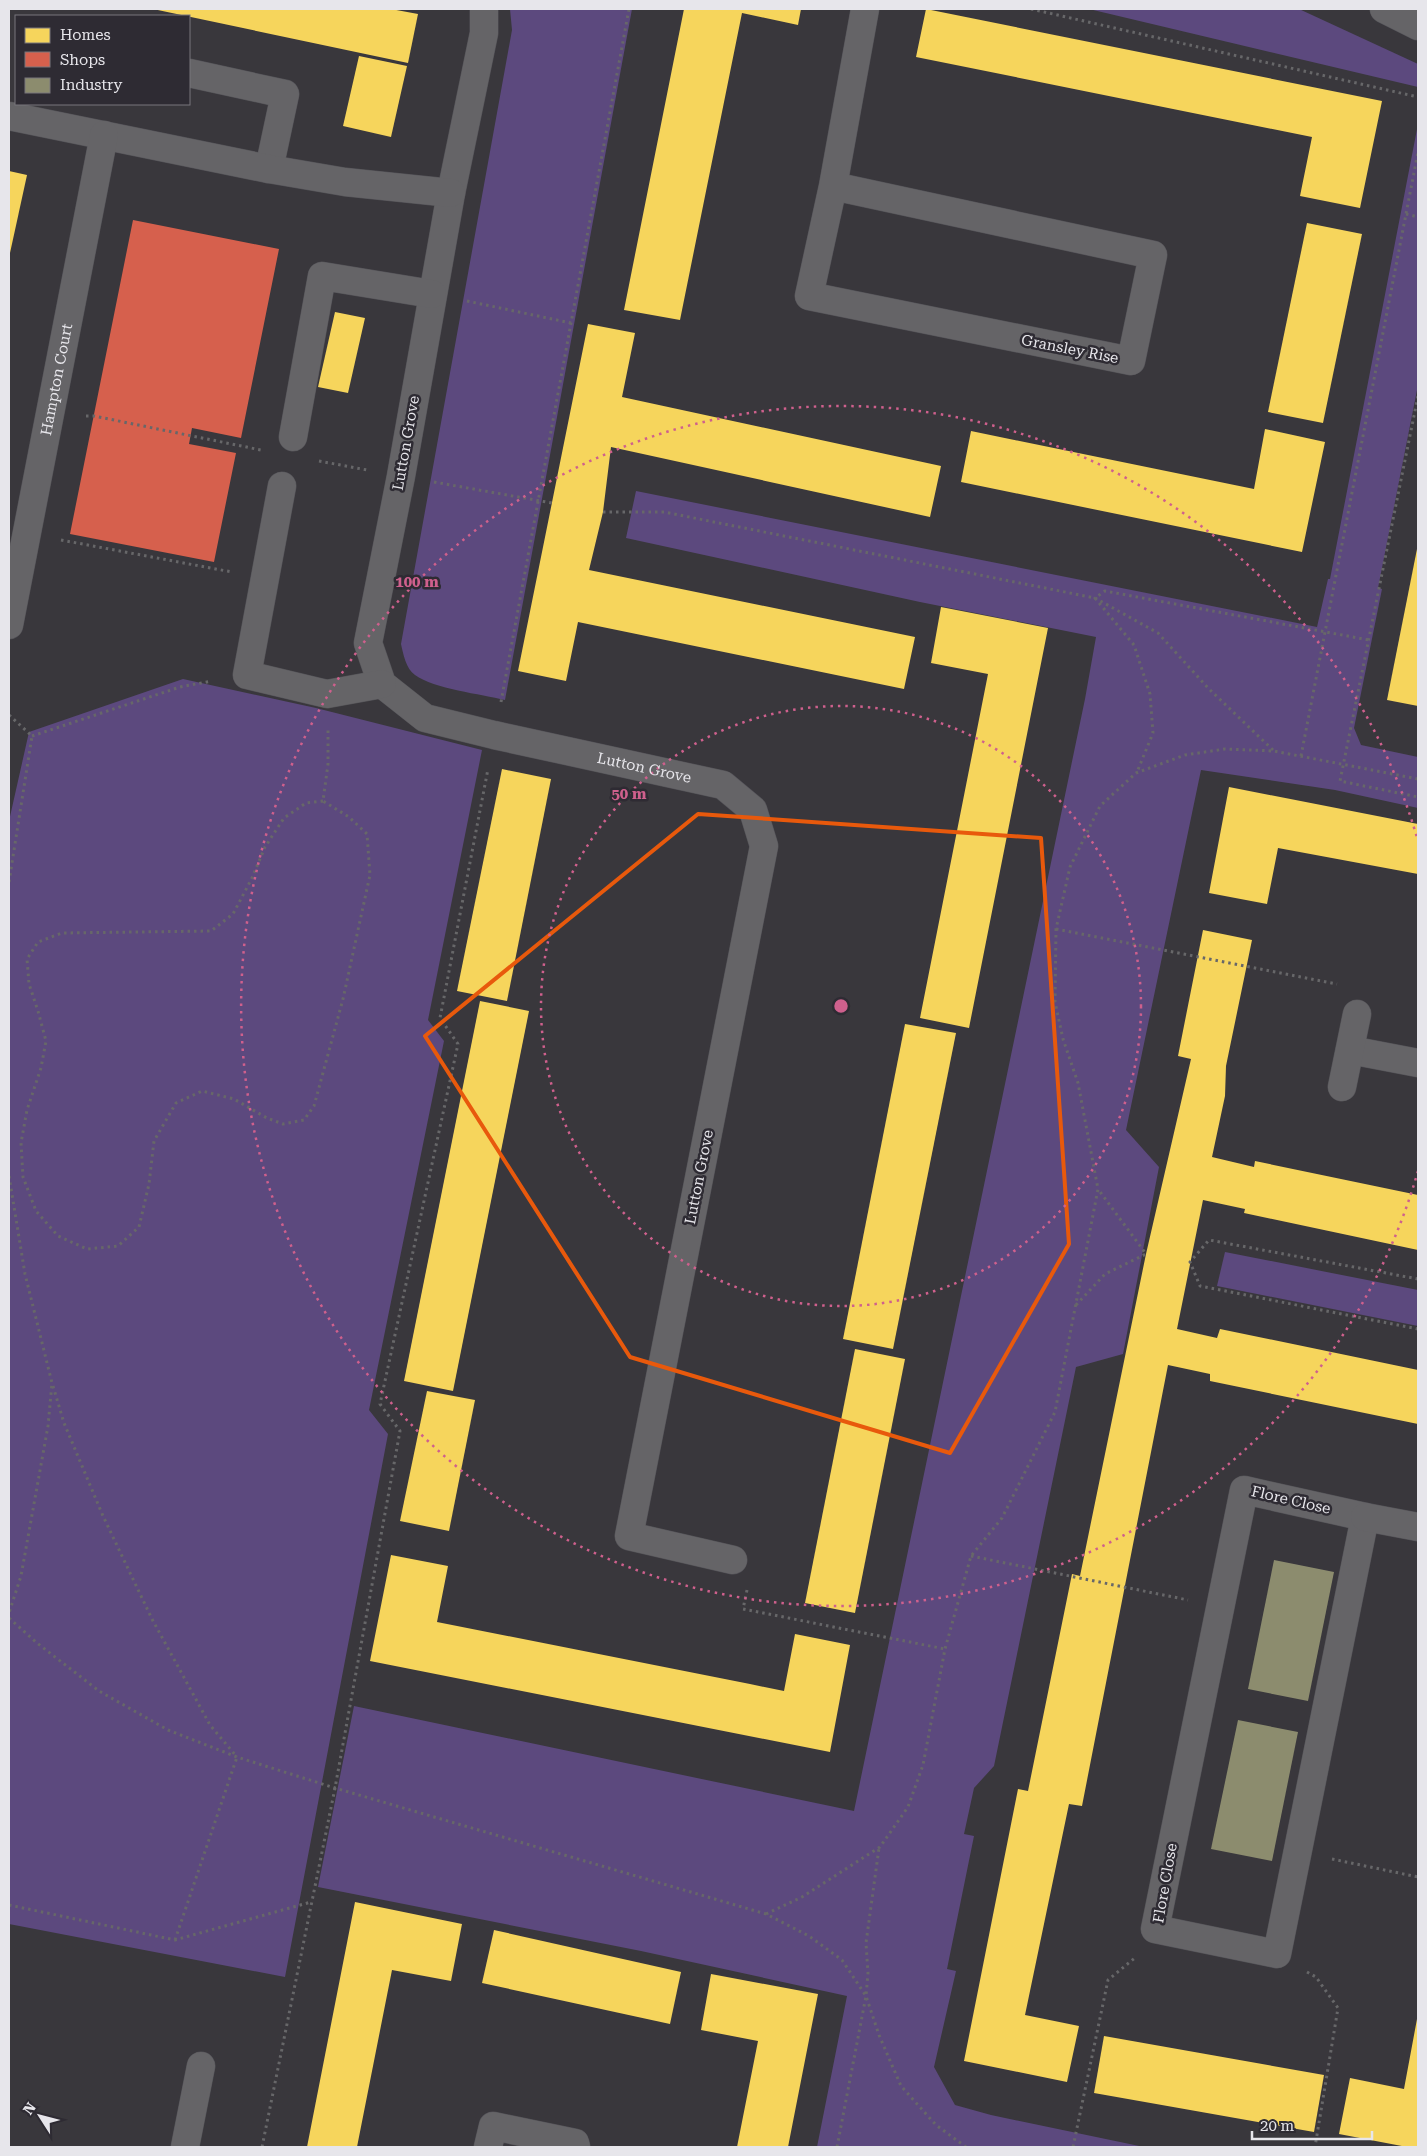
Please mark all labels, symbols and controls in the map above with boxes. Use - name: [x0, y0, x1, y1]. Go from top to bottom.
- legend: [15, 15, 190, 105]
- text: Homes: [60, 26, 111, 44]
- text: Shops: [60, 51, 105, 69]
- text: Industry: [60, 76, 122, 94]
- street label: Hampton Court: [37, 322, 76, 437]
- street label: Gransley Rise: [1020, 331, 1120, 367]
- street label: Lutton Grove: [389, 394, 423, 492]
- text: 100 m: [395, 573, 439, 591]
- street label: Lutton Grove: [596, 749, 693, 787]
- text: 50 m: [611, 785, 647, 803]
- centre of rings: [832, 997, 850, 1015]
- street label: Lutton Grove: [681, 1128, 717, 1226]
- street label: Flore Close: [1250, 1482, 1332, 1518]
- street label: Flore Close: [1149, 1842, 1181, 1924]
- north arrow: [15, 2091, 65, 2141]
- text: N: [20, 2099, 39, 2117]
- scale bar: [1252, 2108, 1372, 2140]
- text: 20 m: [1260, 2117, 1295, 2135]

